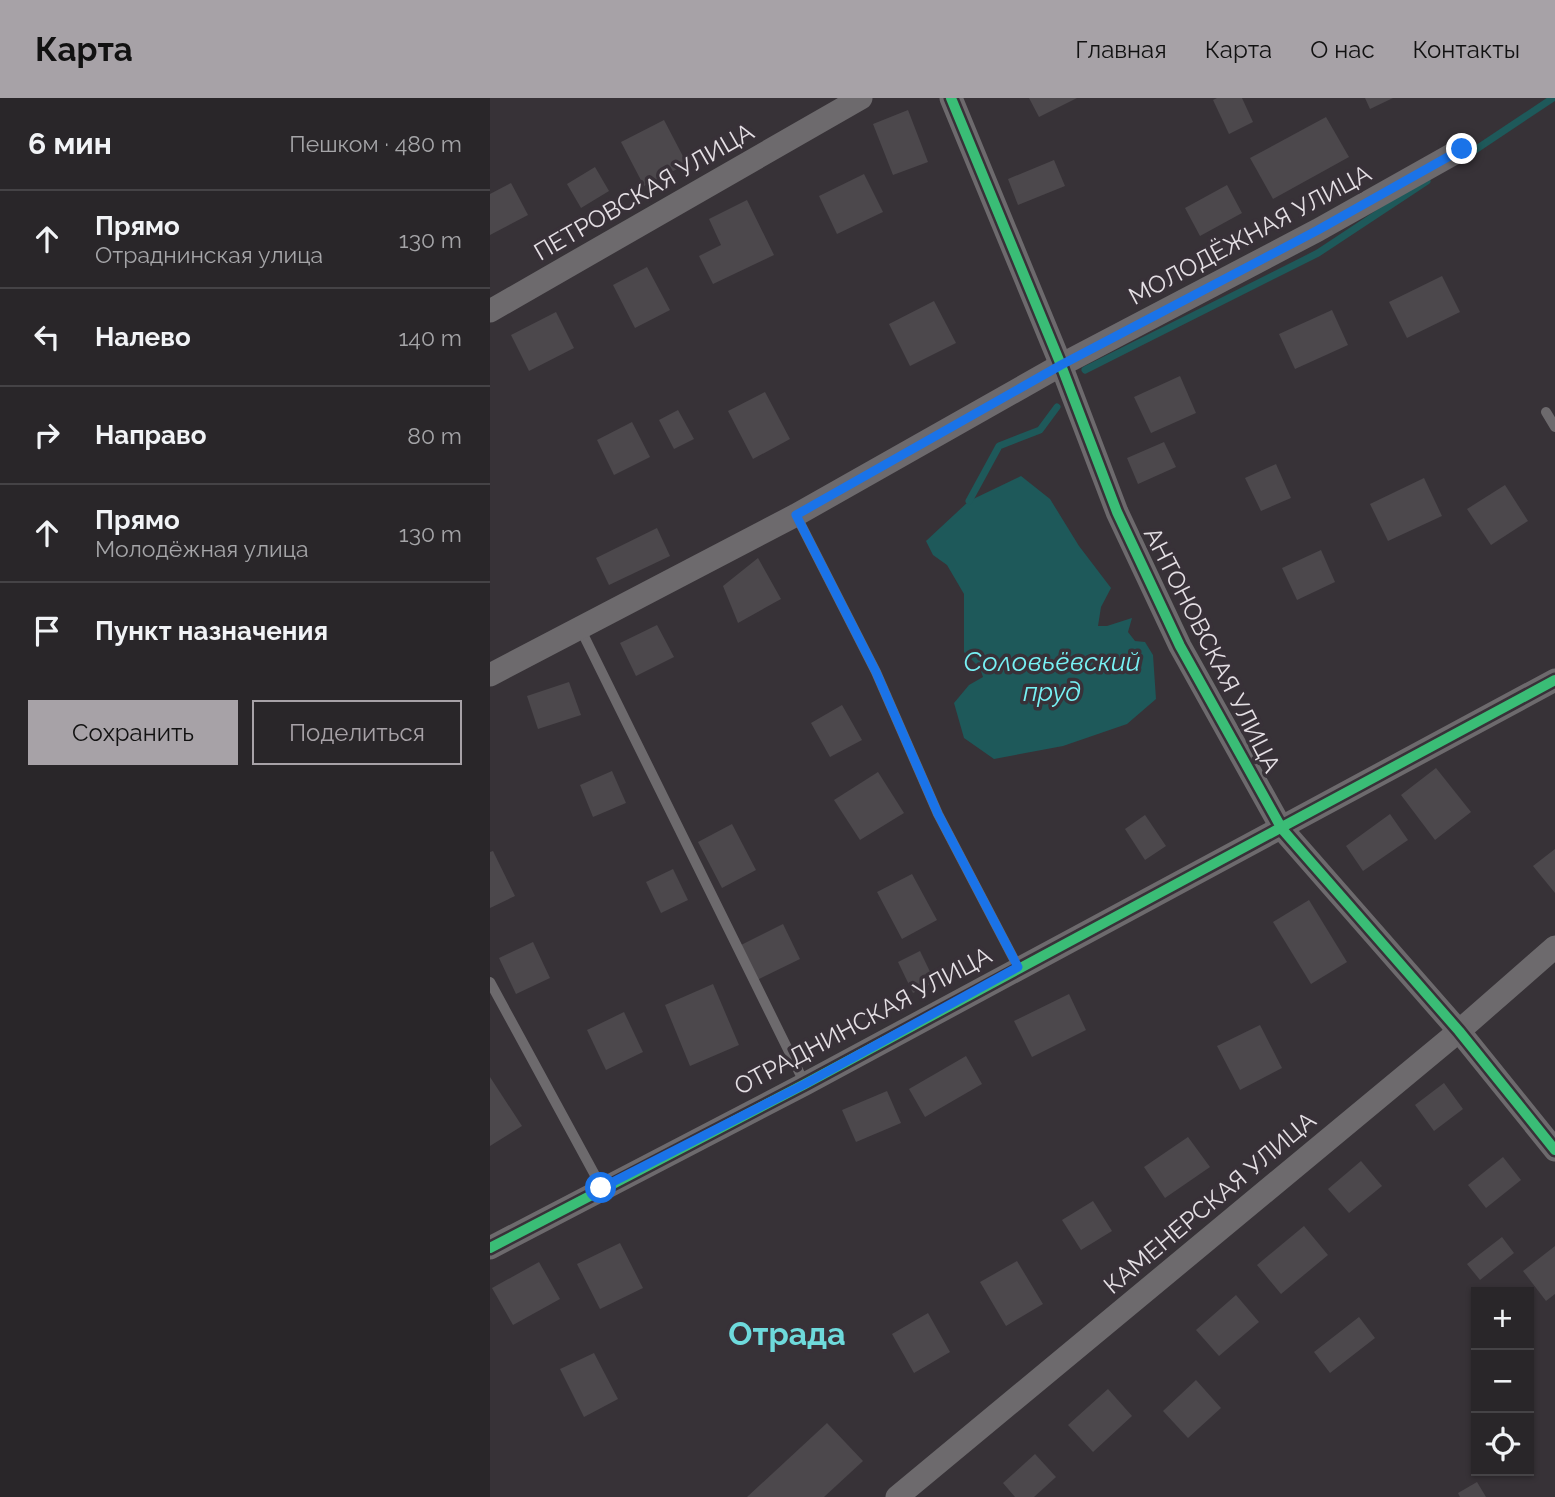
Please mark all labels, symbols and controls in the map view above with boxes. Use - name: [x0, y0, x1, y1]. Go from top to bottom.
- text: Карта: [35, 30, 133, 69]
- text: Главная: [1075, 35, 1167, 64]
- text: Карта: [1205, 35, 1272, 64]
- text: О нас: [1310, 35, 1375, 64]
- text: Контакты: [1413, 35, 1520, 64]
- street label: ПЕТРОВСКАЯ УЛИЦА: [529, 117, 759, 266]
- text: 6 мин: [28, 126, 112, 161]
- text: Пешком · 480 m: [289, 130, 462, 157]
- route end: [1446, 133, 1477, 164]
- street label: МОЛОДЁЖНАЯ УЛИЦА: [1124, 158, 1376, 311]
- text: Прямо: [95, 211, 180, 241]
- icon: ahead: [28, 220, 66, 258]
- text: 130 m: [399, 226, 462, 253]
- text: Отраднинская улица: [95, 241, 323, 268]
- icon: left: [28, 318, 66, 356]
- text: Налево: [95, 322, 191, 352]
- text: 140 m: [399, 324, 462, 351]
- icon: right: [28, 416, 66, 454]
- text: Направо: [95, 420, 206, 450]
- text: 80 m: [407, 422, 462, 449]
- text: Прямо: [95, 505, 180, 535]
- icon: ahead: [28, 514, 66, 552]
- text: 130 m: [399, 520, 462, 547]
- street label: АНТОНОВСКАЯ УЛИЦА: [1138, 522, 1287, 777]
- text: Молодёжная улица: [95, 535, 309, 562]
- icon: arrive: [28, 612, 66, 650]
- text: Пункт назначения: [95, 616, 328, 646]
- water label: Соловьёвский пруд: [964, 647, 1141, 707]
- button: Сохранить: [28, 700, 238, 765]
- button: Поделиться: [252, 700, 462, 765]
- street label: ОТРАДНИНСКАЯ УЛИЦА: [729, 940, 996, 1101]
- street label: КАМЕНЕРСКАЯ УЛИЦА: [1098, 1105, 1322, 1300]
- route start: [585, 1172, 616, 1203]
- map controls: [1471, 1287, 1534, 1476]
- button: +: [1471, 1287, 1534, 1350]
- district label: Отрада: [728, 1315, 846, 1352]
- button: −: [1471, 1350, 1534, 1413]
- button: locate: [1471, 1413, 1534, 1476]

